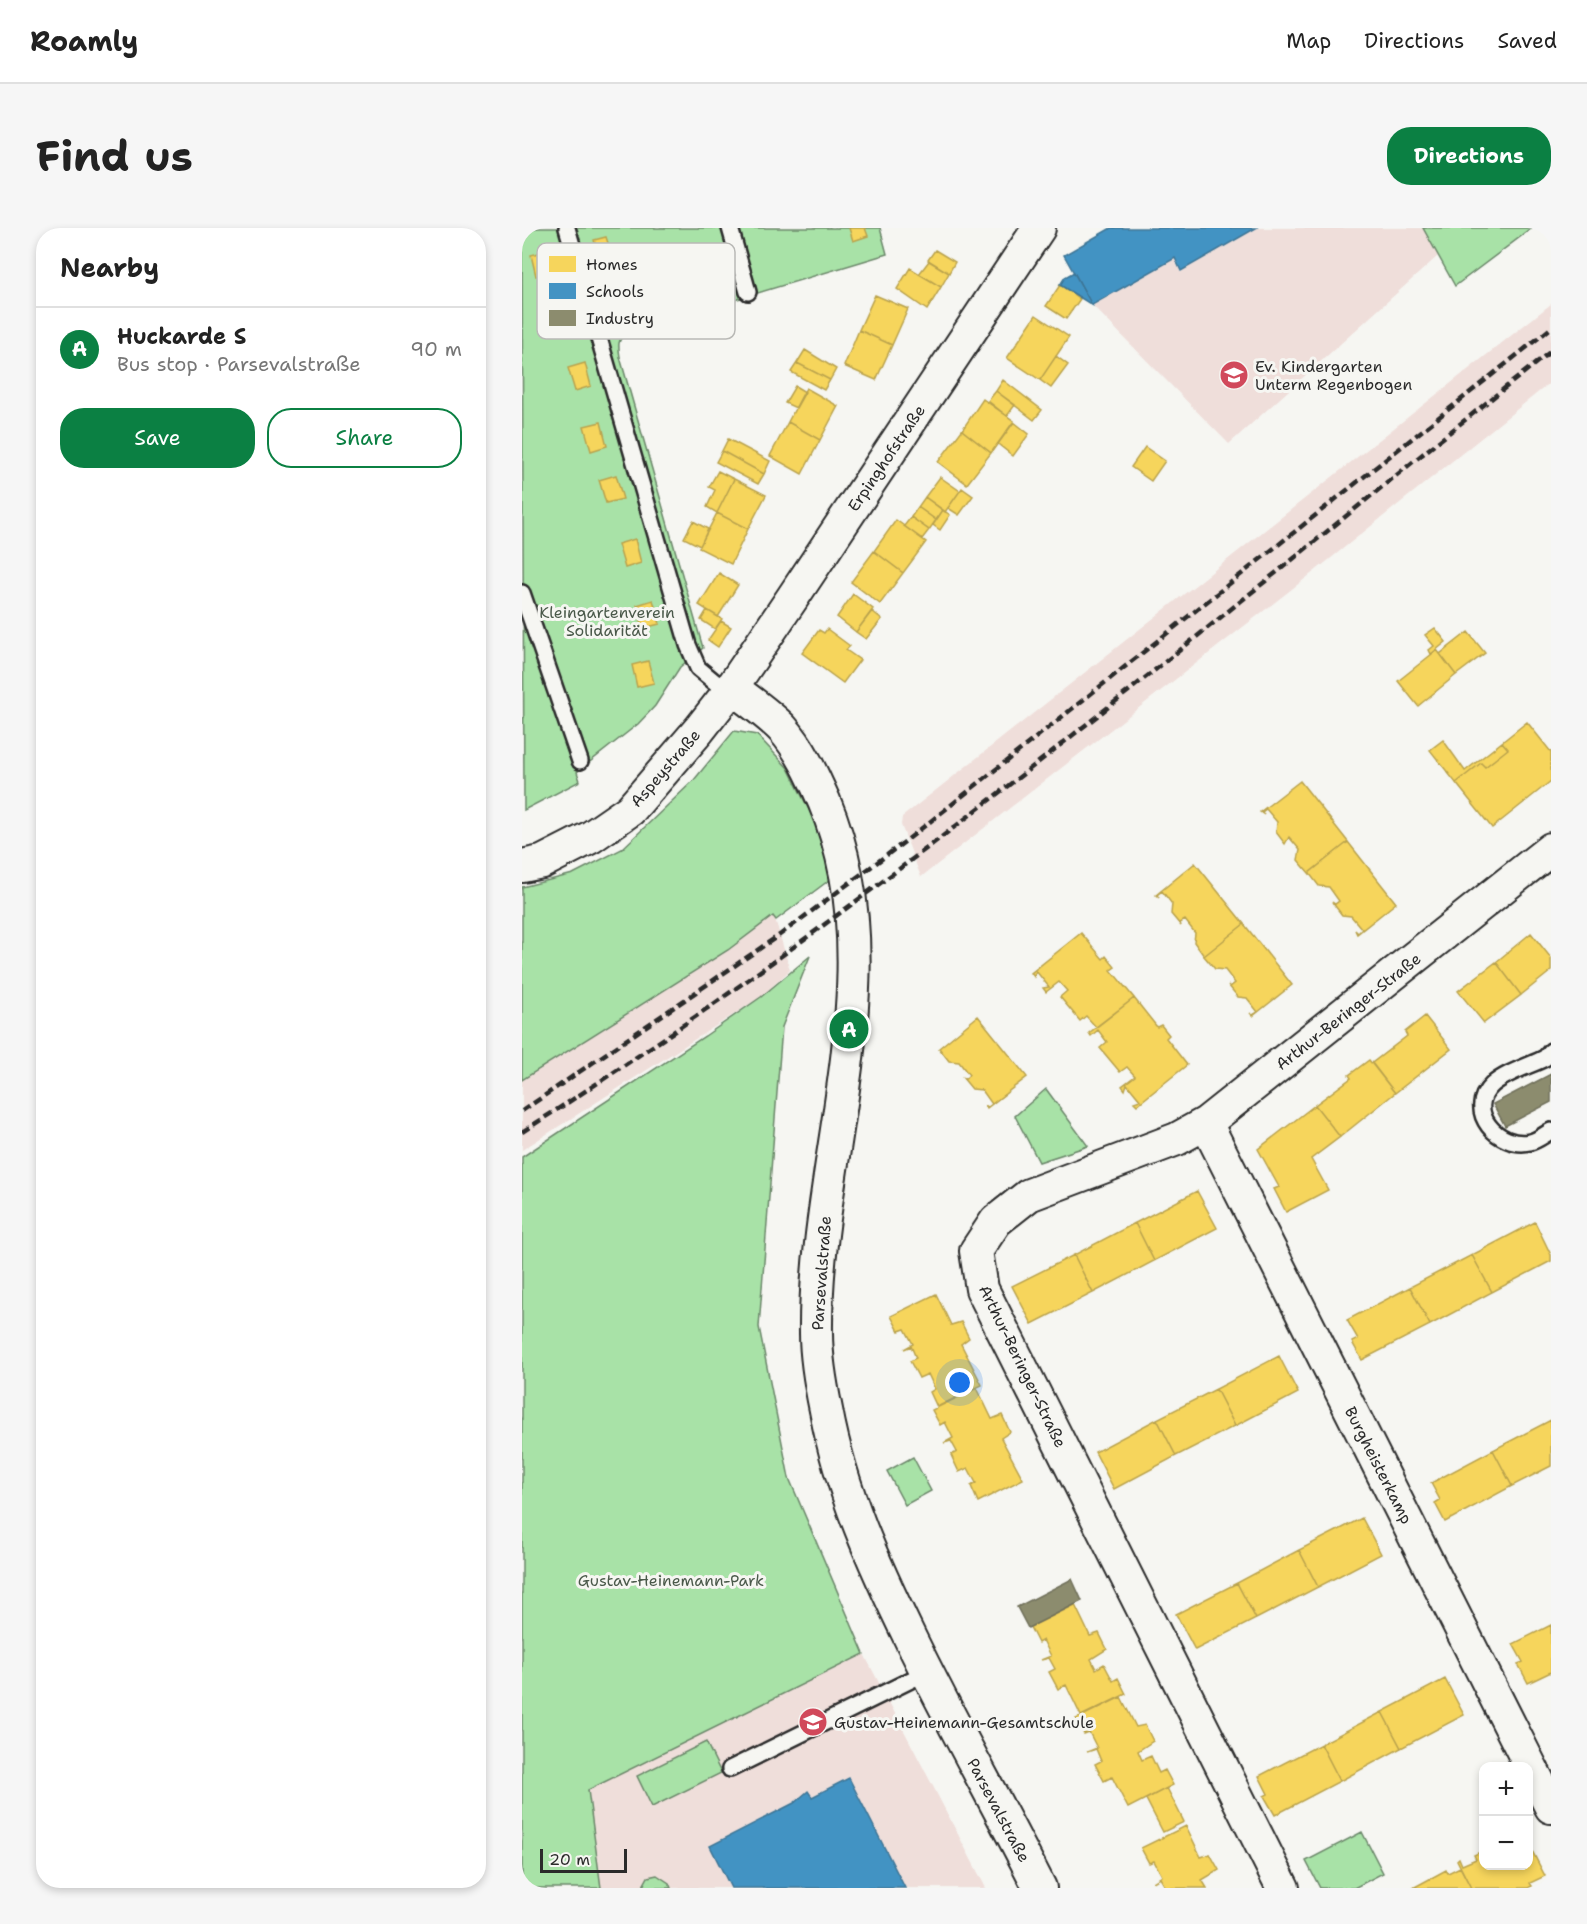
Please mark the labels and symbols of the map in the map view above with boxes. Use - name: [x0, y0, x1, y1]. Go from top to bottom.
- legend: [537, 243, 735, 339]
- text: Homes: [586, 254, 638, 275]
- text: Schools: [586, 281, 644, 302]
- text: Industry: [586, 308, 654, 329]
- place label: Ev. Kindergarten Unterm Regenbogen: [1255, 356, 1412, 395]
- school or university icon: Ev. Kindergarten Unterm Regenbogen: [1218, 359, 1250, 391]
- street label: Erpinghofstraße: [843, 401, 930, 516]
- park label: Kleingartenverein Solidarität: [539, 602, 675, 641]
- street label: Aspeystraße: [626, 725, 705, 812]
- street label: Arthur-Beringer-Straße: [1271, 948, 1425, 1075]
- pin: A: [830, 1006, 868, 1052]
- street label: Parsevalstraße: [807, 1215, 836, 1331]
- street label: Arthur-Beringer-Straße: [974, 1281, 1071, 1451]
- your location: [945, 1368, 974, 1397]
- street label: Burgheisterkamp: [1340, 1403, 1417, 1528]
- park label: Gustav-Heinemann-Park: [578, 1570, 764, 1591]
- school or university icon: Gustav-Heinemann-Gesamtschule: [797, 1706, 829, 1738]
- place label: Gustav-Heinemann-Gesamtschule: [834, 1712, 1094, 1733]
- street label: Parsevalstraße: [962, 1755, 1035, 1866]
- scale bar: [540, 1846, 627, 1874]

